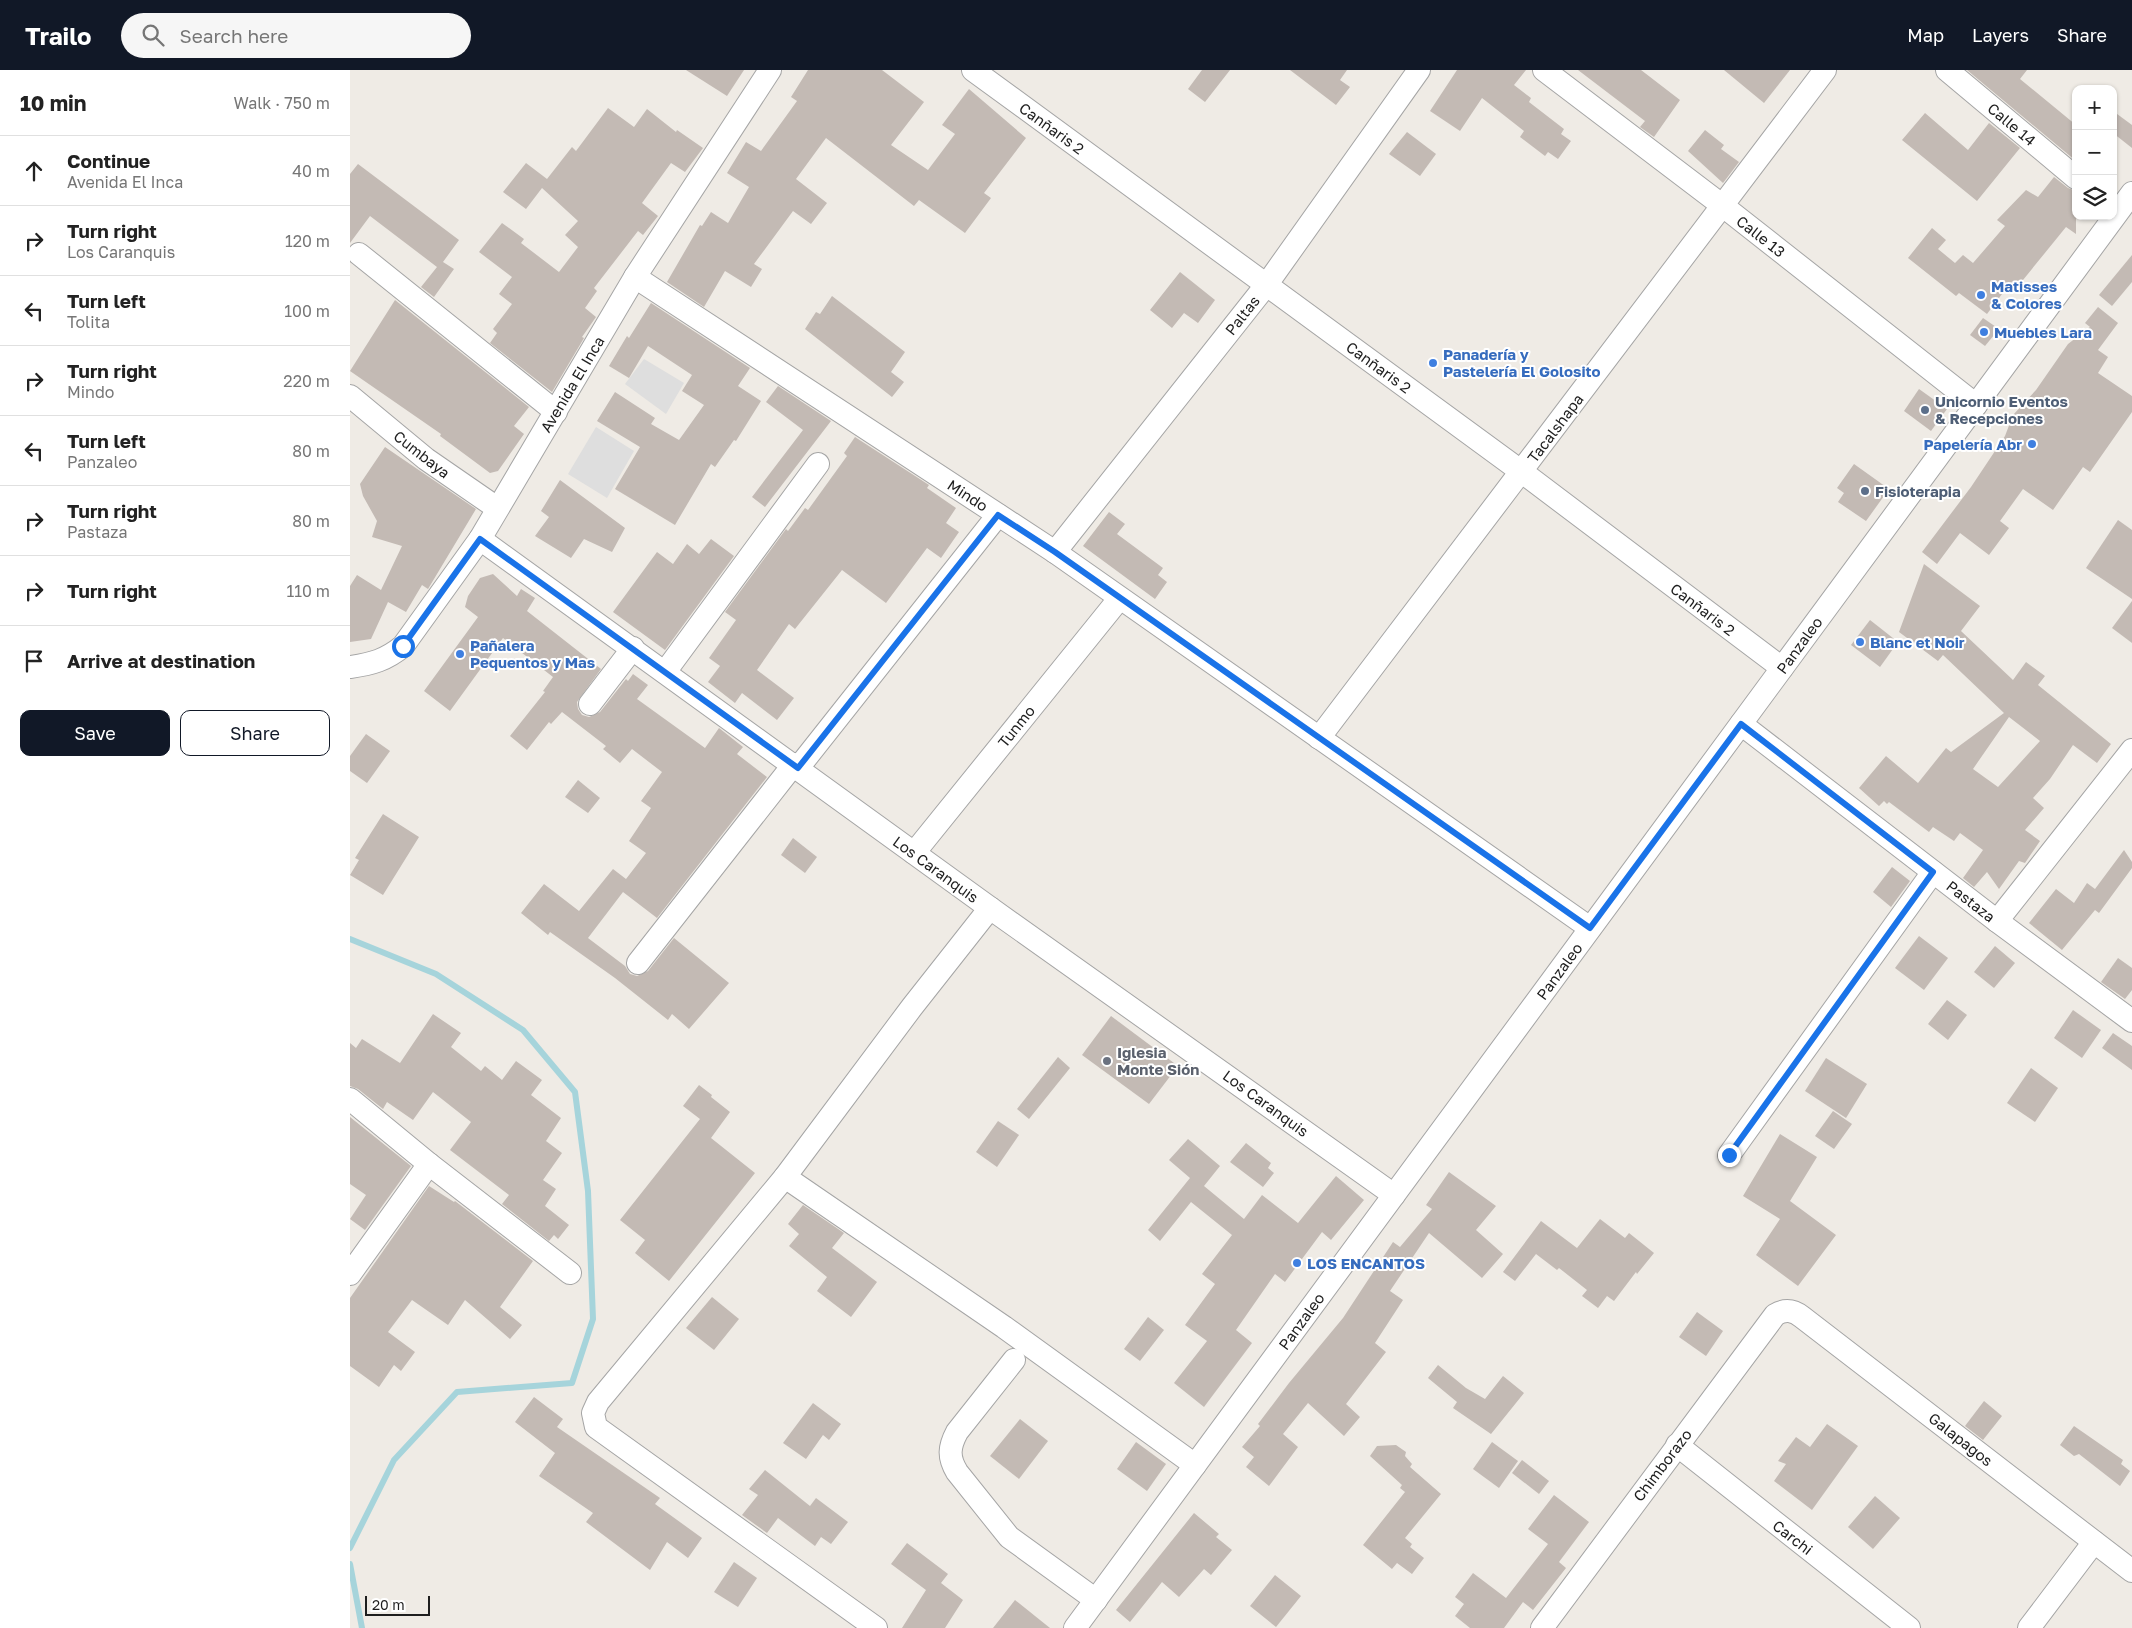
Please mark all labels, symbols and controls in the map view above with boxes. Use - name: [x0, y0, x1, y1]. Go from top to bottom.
- search box: [121, 13, 471, 58]
- text: Trailo: [25, 21, 91, 50]
- icon: search: [139, 21, 167, 49]
- text: Search here: [179, 24, 288, 47]
- text: Map: [1907, 24, 1944, 46]
- text: Layers: [1972, 24, 2029, 46]
- text: Share: [2057, 24, 2107, 46]
- map controls: [2072, 85, 2117, 220]
- button: +: [2072, 85, 2117, 130]
- text: 10 min: [20, 90, 87, 116]
- text: Walk · 750 m: [233, 93, 330, 113]
- street label: Canñaris 2: [1016, 98, 1088, 158]
- street label: Calle 14: [1984, 99, 2040, 149]
- button: −: [2072, 130, 2117, 175]
- text: Continue: [67, 149, 150, 172]
- icon: ahead: [20, 157, 48, 185]
- text: 40 m: [292, 161, 330, 181]
- text: Avenida El Inca: [67, 172, 183, 192]
- button: layers: [2072, 175, 2117, 220]
- street label: Calle 13: [1733, 211, 1789, 261]
- text: Turn right: [67, 219, 157, 242]
- icon: right: [20, 227, 48, 255]
- text: 120 m: [285, 231, 330, 251]
- text: Los Caranquis: [67, 242, 175, 262]
- place label: Matisses & Colores: [1991, 277, 2062, 312]
- text: Turn left: [67, 289, 146, 312]
- marker: Matisses & Colores: [1975, 289, 1987, 301]
- street label: Paltas: [1221, 292, 1263, 338]
- icon: left: [20, 297, 48, 325]
- text: 100 m: [284, 301, 330, 321]
- text: Tolita: [67, 312, 110, 332]
- place label: Muebles Lara: [1994, 323, 2092, 341]
- marker: Muebles Lara: [1978, 326, 1990, 338]
- street label: Avenida El Inca: [536, 333, 608, 435]
- street label: Canñaris 2: [1343, 337, 1415, 397]
- place label: Panadería y Pastelería El Golosito: [1443, 345, 1601, 380]
- marker: Panadería y Pastelería El Golosito: [1427, 357, 1439, 369]
- text: Turn right: [67, 359, 157, 382]
- icon: right: [20, 367, 48, 395]
- text: 220 m: [283, 371, 330, 391]
- text: Mindo: [67, 382, 114, 402]
- street label: Tacalshapa: [1523, 390, 1587, 466]
- place label: Unicornio Eventos & Recepciones: [1935, 392, 2068, 427]
- marker: Unicornio Eventos & Recepciones: [1919, 404, 1931, 416]
- street label: Cumbaya: [390, 426, 454, 482]
- text: Turn left: [67, 429, 146, 452]
- place label: Papelería Abr: [1923, 435, 2022, 453]
- icon: left: [20, 437, 48, 465]
- marker: Papelería Abr: [2026, 438, 2038, 450]
- text: 80 m: [292, 441, 330, 461]
- text: Panzaleo: [67, 452, 137, 472]
- street label: Mindo: [944, 475, 992, 515]
- place label: Fisioterapia: [1875, 482, 1961, 500]
- marker: Fisioterapia: [1859, 485, 1871, 497]
- text: Turn right: [67, 499, 157, 522]
- icon: right: [20, 507, 48, 535]
- text: 80 m: [292, 511, 330, 531]
- text: Pastaza: [67, 522, 127, 542]
- icon: right: [20, 577, 48, 605]
- text: Turn right: [67, 579, 157, 602]
- street label: Canñaris 2: [1667, 579, 1739, 639]
- text: 110 m: [286, 581, 330, 601]
- street label: Panzaleo: [1772, 613, 1826, 677]
- place label: Blanc et Noir: [1870, 633, 1965, 651]
- route start: [392, 635, 415, 658]
- place label: Pañalera Pequentos y Mas: [470, 636, 595, 671]
- marker: Blanc et Noir: [1854, 636, 1866, 648]
- icon: arrive: [20, 647, 48, 675]
- marker: Pañalera Pequentos y Mas: [454, 648, 466, 660]
- text: Arrive at destination: [67, 649, 255, 672]
- street label: Tunmo: [994, 701, 1038, 751]
- button: Save: [20, 710, 170, 756]
- button: Share: [180, 710, 330, 756]
- street label: Los Caranquis: [890, 832, 982, 906]
- street label: Pastaza: [1943, 876, 1999, 926]
- street label: Panzaleo: [1532, 939, 1586, 1003]
- place label: Iglesia Monte Sión: [1117, 1043, 1199, 1078]
- marker: Iglesia Monte Sión: [1101, 1055, 1113, 1067]
- street label: Los Caranquis: [1220, 1066, 1312, 1140]
- route end: [1718, 1144, 1741, 1167]
- place label: LOS ENCANTOS: [1307, 1254, 1425, 1272]
- marker: LOS ENCANTOS: [1291, 1257, 1303, 1269]
- street label: Panzaleo: [1274, 1289, 1328, 1353]
- street label: Galapagos: [1925, 1408, 1997, 1470]
- street label: Chimborazo: [1629, 1425, 1695, 1505]
- street label: Carchi: [1769, 1516, 1817, 1558]
- scale bar: [365, 1593, 430, 1616]
- text: 20 m: [372, 1596, 405, 1613]

